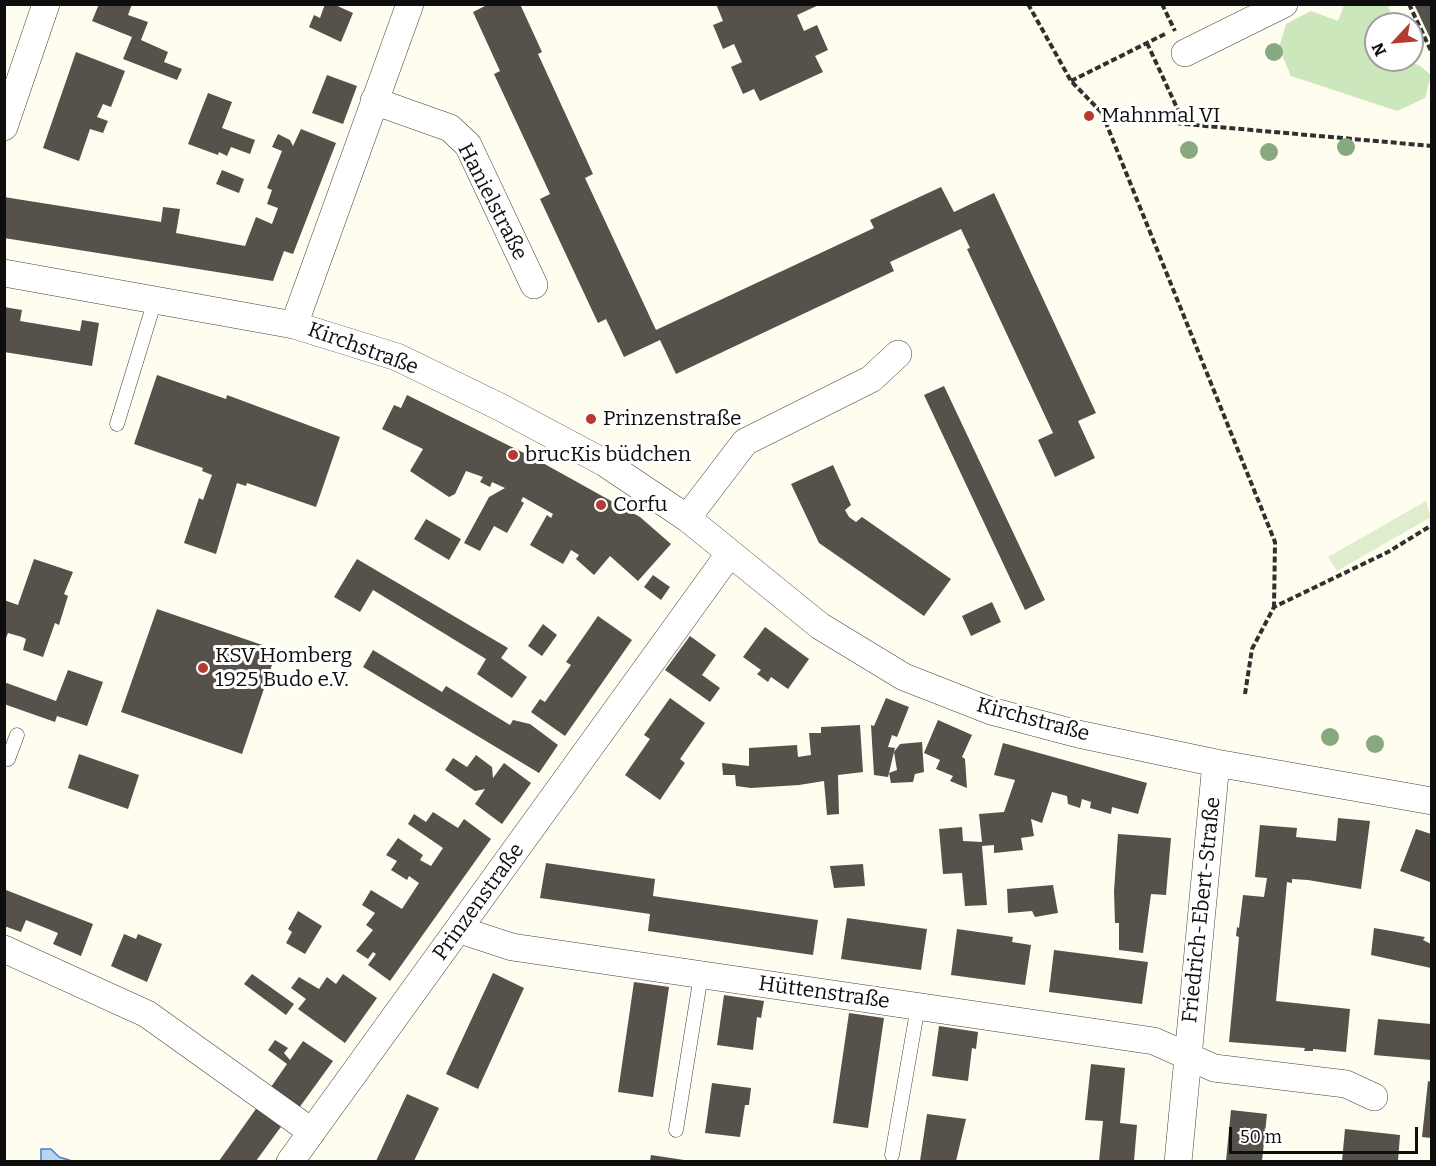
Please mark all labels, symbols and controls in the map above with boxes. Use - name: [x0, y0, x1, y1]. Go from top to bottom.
- north arrow: [1364, 12, 1424, 72]
- text: N: [1368, 40, 1390, 59]
- place label: Mahnmal VI: [1101, 103, 1220, 129]
- marker: Mahnmal VI: [1082, 109, 1096, 123]
- street label: Hanielstraße: [452, 139, 532, 265]
- street label: Kirchstraße: [304, 317, 422, 381]
- place label: Prinzenstraße: [603, 406, 741, 432]
- marker: Prinzenstraße: [584, 412, 598, 426]
- place label: brucKis büdchen: [525, 442, 691, 468]
- marker: brucKis büdchen: [506, 448, 520, 462]
- place label: Corfu: [613, 492, 667, 518]
- marker: Corfu: [594, 498, 608, 512]
- place label: KSV Homberg 1925 Budo e.V.: [215, 643, 352, 693]
- marker: KSV Homberg 1925 Budo e.V.: [196, 661, 210, 675]
- street label: Kirchstraße: [974, 693, 1092, 747]
- street label: Friedrich-Ebert-Straße: [1178, 796, 1226, 1024]
- street label: Prinzenstraße: [428, 839, 530, 965]
- street label: Hüttenstraße: [757, 971, 891, 1015]
- scale bar: [1232, 1115, 1421, 1153]
- text: 50 m: [1240, 1126, 1282, 1148]

